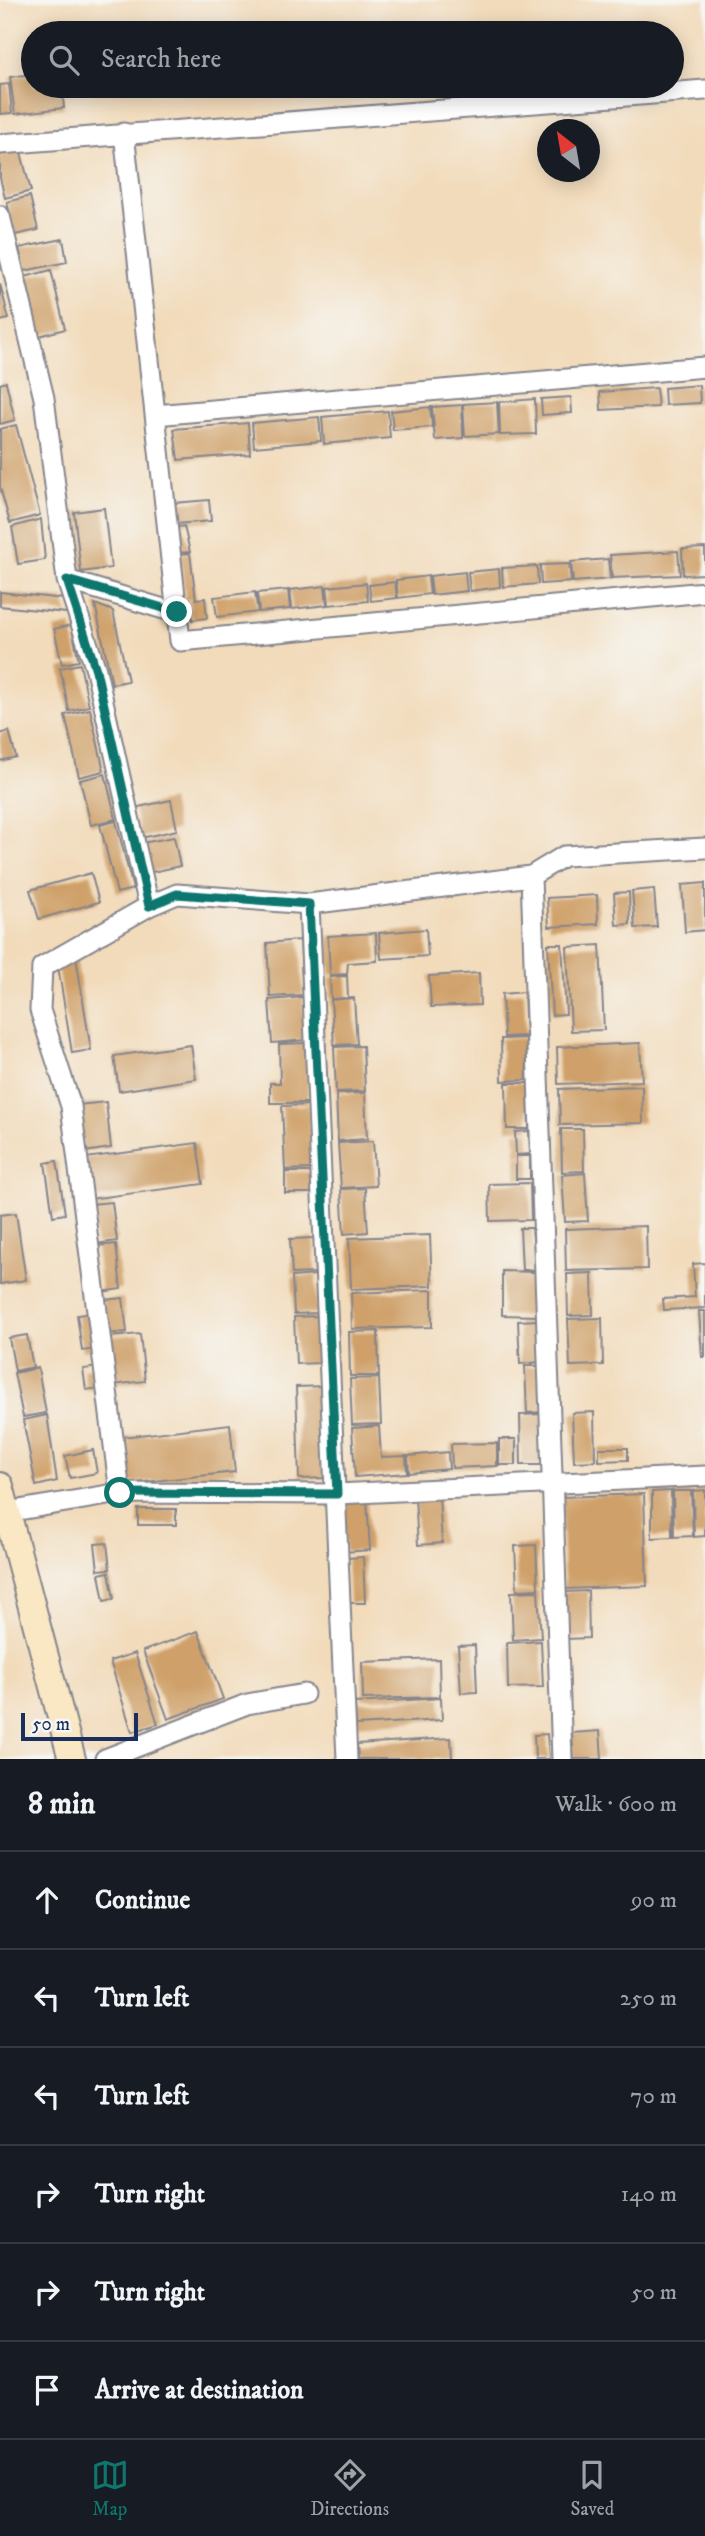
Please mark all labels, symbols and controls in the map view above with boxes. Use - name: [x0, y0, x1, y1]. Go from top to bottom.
- search box: [21, 21, 684, 98]
- icon: search: [45, 41, 83, 79]
- text: Search here: [101, 43, 221, 76]
- north arrow: [537, 119, 600, 182]
- route end: [161, 596, 192, 627]
- route start: [104, 1477, 135, 1508]
- scale bar: [21, 1710, 138, 1742]
- text: 50 m: [32, 1713, 70, 1736]
- text: 8 min: [28, 1786, 95, 1823]
- text: Walk · 600 m: [555, 1790, 677, 1819]
- icon: ahead: [28, 1881, 66, 1919]
- text: Continue: [95, 1884, 190, 1917]
- text: 90 m: [631, 1886, 677, 1915]
- icon: left: [28, 1979, 66, 2017]
- text: Turn left: [95, 1982, 189, 2015]
- text: 250 m: [620, 1984, 677, 2013]
- icon: left: [28, 2077, 66, 2115]
- text: Turn left: [95, 2080, 189, 2113]
- text: 70 m: [630, 2082, 677, 2111]
- icon: right: [28, 2175, 66, 2213]
- text: Turn right: [95, 2178, 205, 2211]
- text: 140 m: [621, 2180, 677, 2209]
- icon: right: [28, 2273, 66, 2311]
- text: Turn right: [95, 2276, 205, 2309]
- text: 50 m: [631, 2278, 677, 2307]
- icon: arrive: [28, 2371, 66, 2409]
- text: Arrive at destination: [95, 2374, 304, 2407]
- tab: Map: [91, 2456, 129, 2521]
- tab: Directions: [310, 2456, 389, 2521]
- tab: Saved: [571, 2456, 614, 2521]

